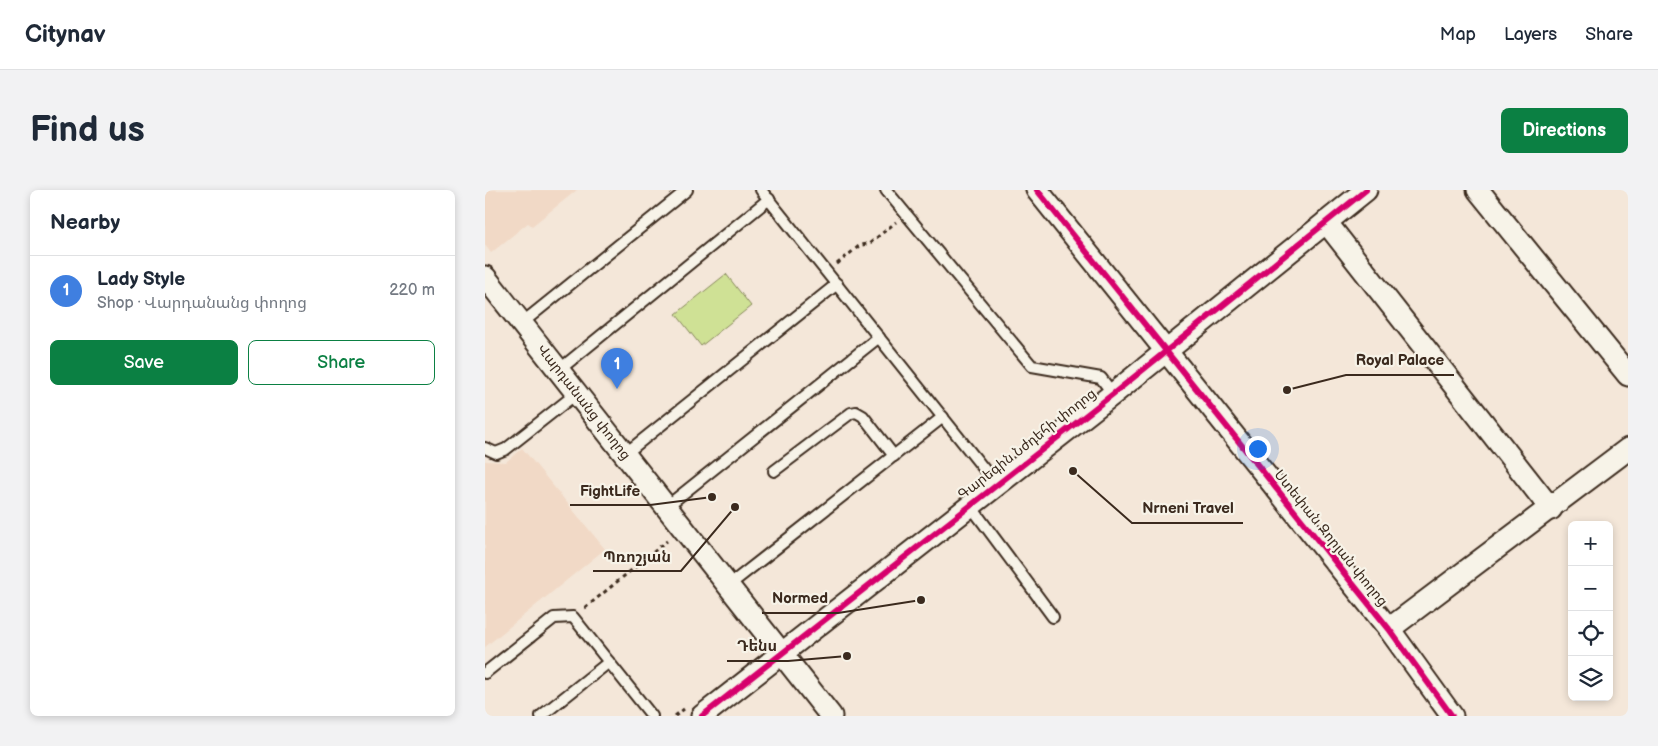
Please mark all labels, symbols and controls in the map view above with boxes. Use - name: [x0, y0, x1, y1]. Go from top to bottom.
- text: Citynav: [25, 20, 106, 49]
- text: Map: [1440, 24, 1476, 45]
- text: Layers: [1504, 24, 1557, 45]
- text: Share: [1585, 24, 1633, 45]
- button: Directions: [1501, 108, 1628, 153]
- text: Find us: [30, 109, 145, 152]
- text: Nearby: [50, 210, 120, 235]
- text: Lady Style: [97, 268, 185, 291]
- text: 1: [63, 281, 69, 300]
- text: 220 m: [389, 281, 435, 300]
- text: Shop · Վարդանանց փողոց: [97, 294, 307, 313]
- button: Save: [50, 340, 238, 385]
- button: Share: [248, 340, 435, 385]
- street label: Վարդանանց փողոց: [534, 341, 634, 463]
- callout: Royal Palace: [1346, 345, 1454, 375]
- pin: 1: [601, 348, 633, 389]
- text: Royal Palace: [1356, 351, 1445, 370]
- street label: Գարեգին Նժդեհի փողոց: [955, 385, 1099, 503]
- your location: [1245, 436, 1271, 462]
- street label: Ստեփան Զորյան փողոց: [1271, 466, 1391, 610]
- callout: FightLife: [570, 475, 650, 505]
- text: FightLife: [580, 482, 640, 501]
- callout: Nrneni Travel: [1132, 493, 1243, 523]
- text: Nrneni Travel: [1142, 499, 1234, 518]
- map controls: [1568, 521, 1613, 701]
- button: +: [1568, 521, 1613, 566]
- callout: Պռոշյան: [593, 541, 681, 571]
- text: Պռոշյան: [603, 548, 671, 567]
- button: −: [1568, 566, 1613, 611]
- callout: Normed: [762, 583, 838, 613]
- text: Normed: [772, 589, 828, 608]
- button: locate: [1568, 611, 1613, 656]
- callout: Դենս: [727, 631, 788, 661]
- text: Դենս: [737, 637, 777, 656]
- button: layers: [1568, 656, 1613, 701]

